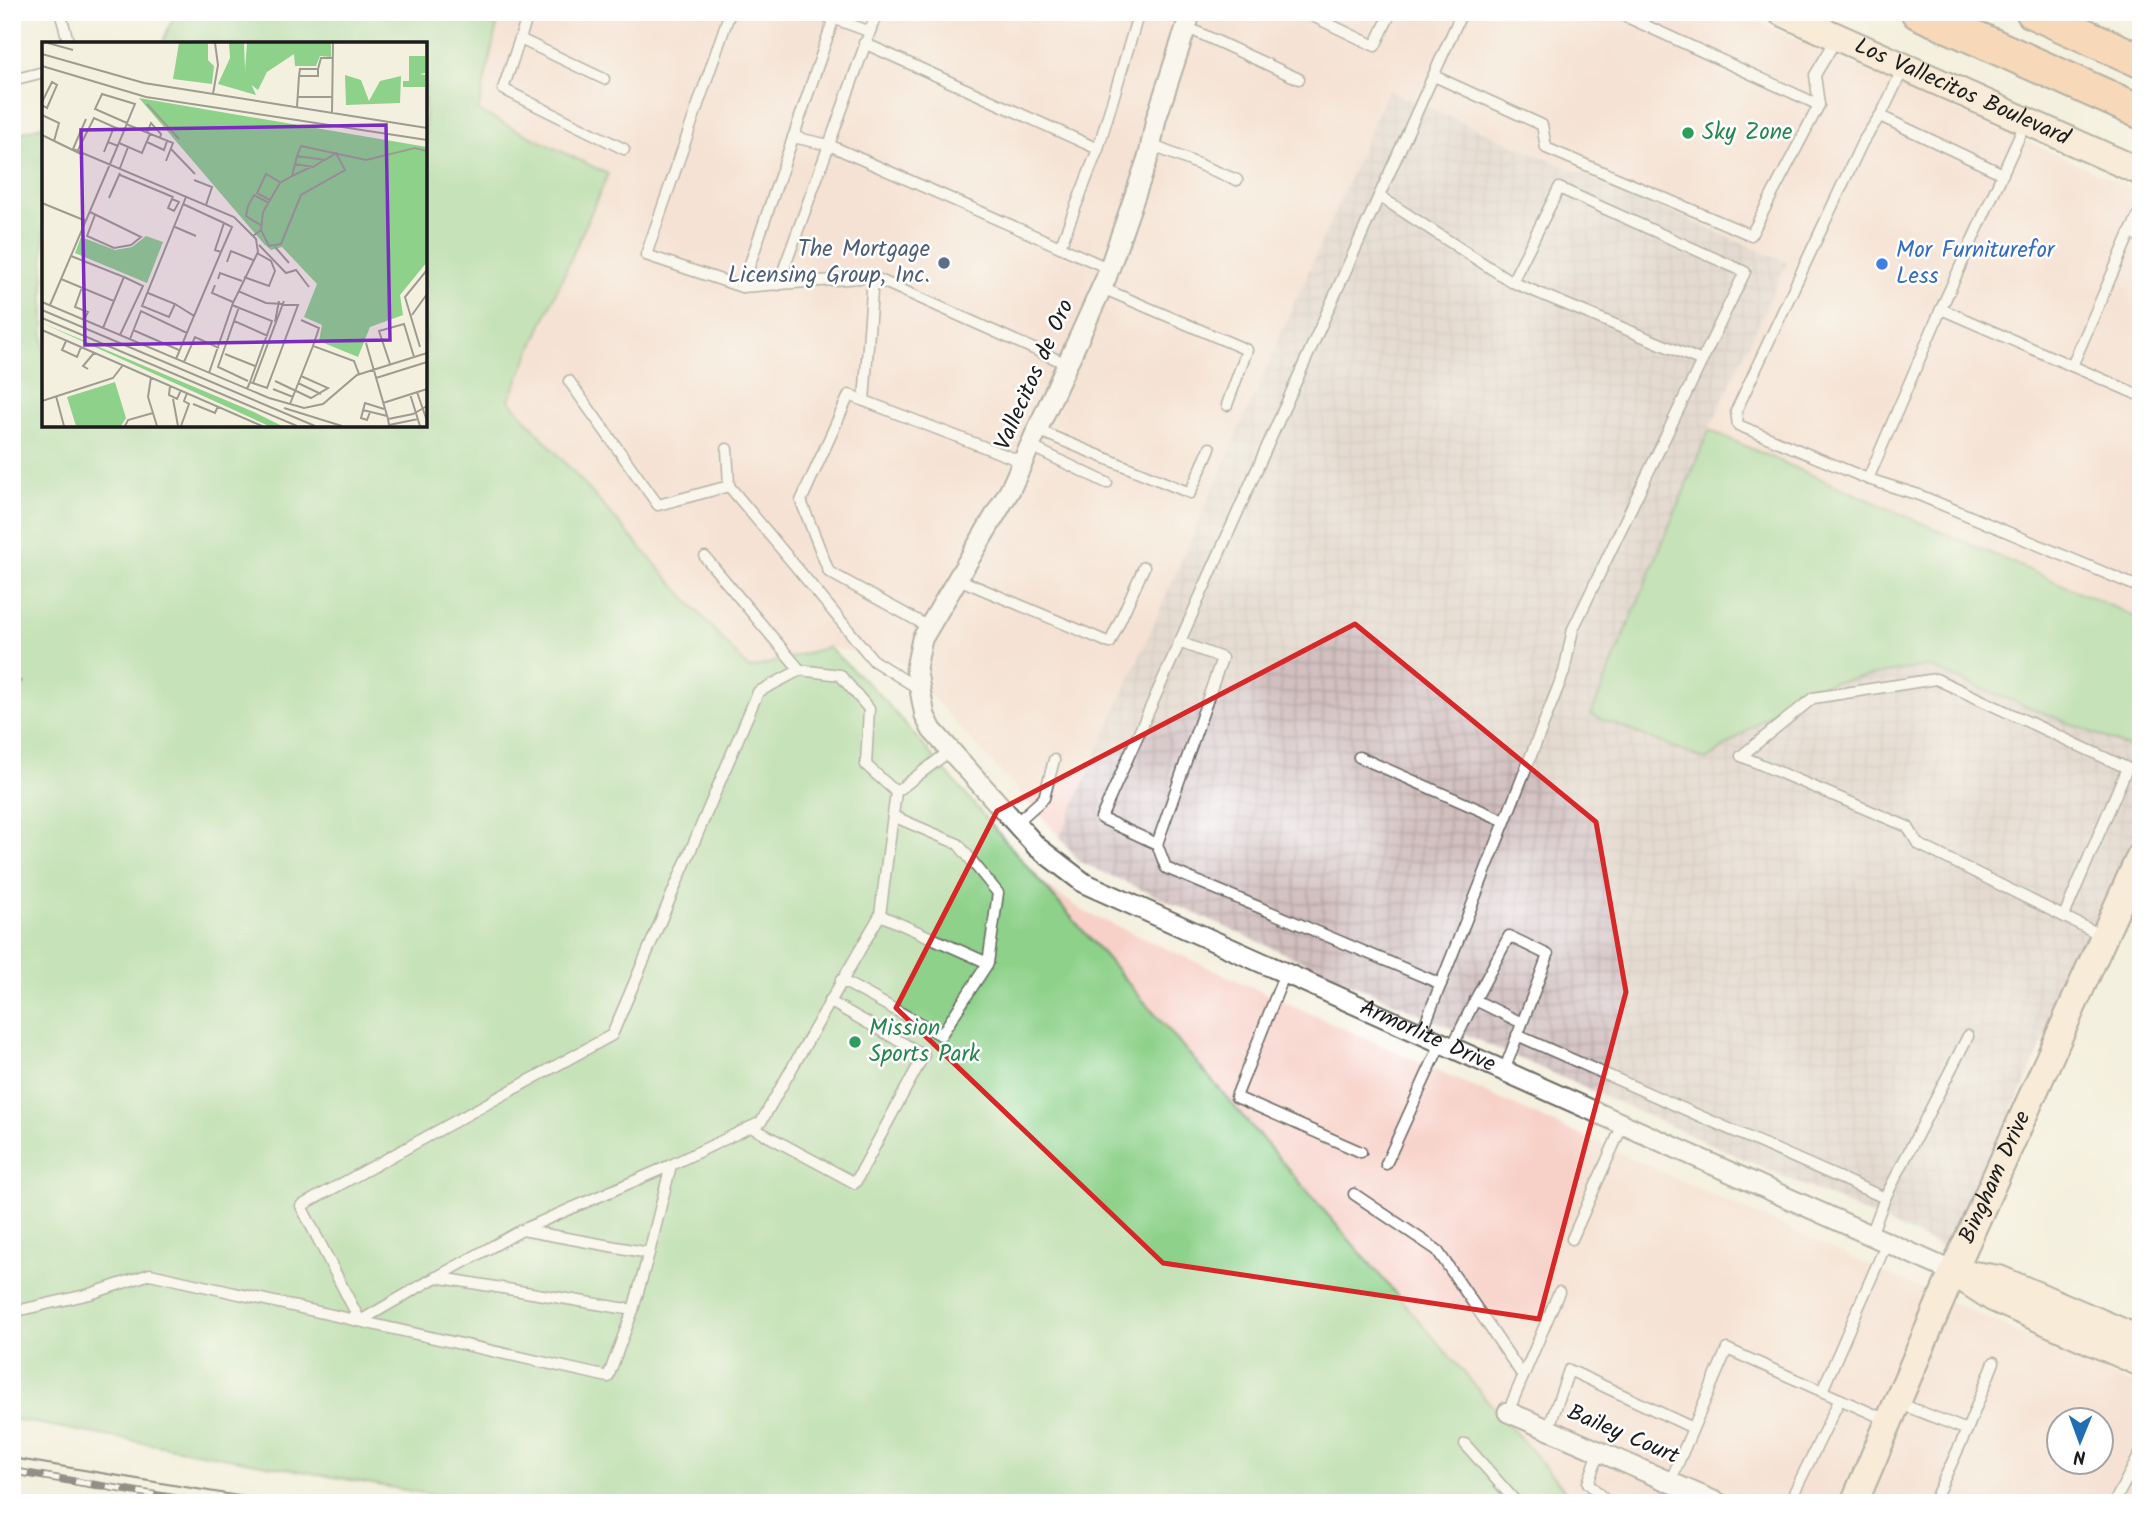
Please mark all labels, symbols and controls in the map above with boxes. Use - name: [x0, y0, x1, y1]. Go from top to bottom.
- street label: Los Vallecitos Boulevard: [1848, 29, 2076, 156]
- inset map: [42, 42, 427, 427]
- place label: Sky Zone: [1702, 115, 1792, 151]
- marker: Sky Zone: [1680, 125, 1696, 141]
- place label: The Mortgage Licensing Group, Inc.: [728, 232, 930, 294]
- place label: Mor Furniturefor Less: [1896, 233, 2056, 295]
- marker: The Mortgage Licensing Group, Inc.: [936, 255, 952, 271]
- marker: Mor Furniturefor Less: [1874, 256, 1890, 272]
- street label: Vallecitos de Oro: [986, 294, 1084, 456]
- street label: Armorlite Drive: [1354, 991, 1501, 1083]
- place label: Mission Sports Park: [869, 1011, 980, 1073]
- marker: Mission Sports Park: [847, 1034, 863, 1050]
- street label: Bingham Drive: [1950, 1105, 2041, 1250]
- street label: Bailey Court: [1561, 1395, 1686, 1475]
- north arrow: [2044, 1406, 2114, 1476]
- text: N: [2073, 1441, 2086, 1471]

